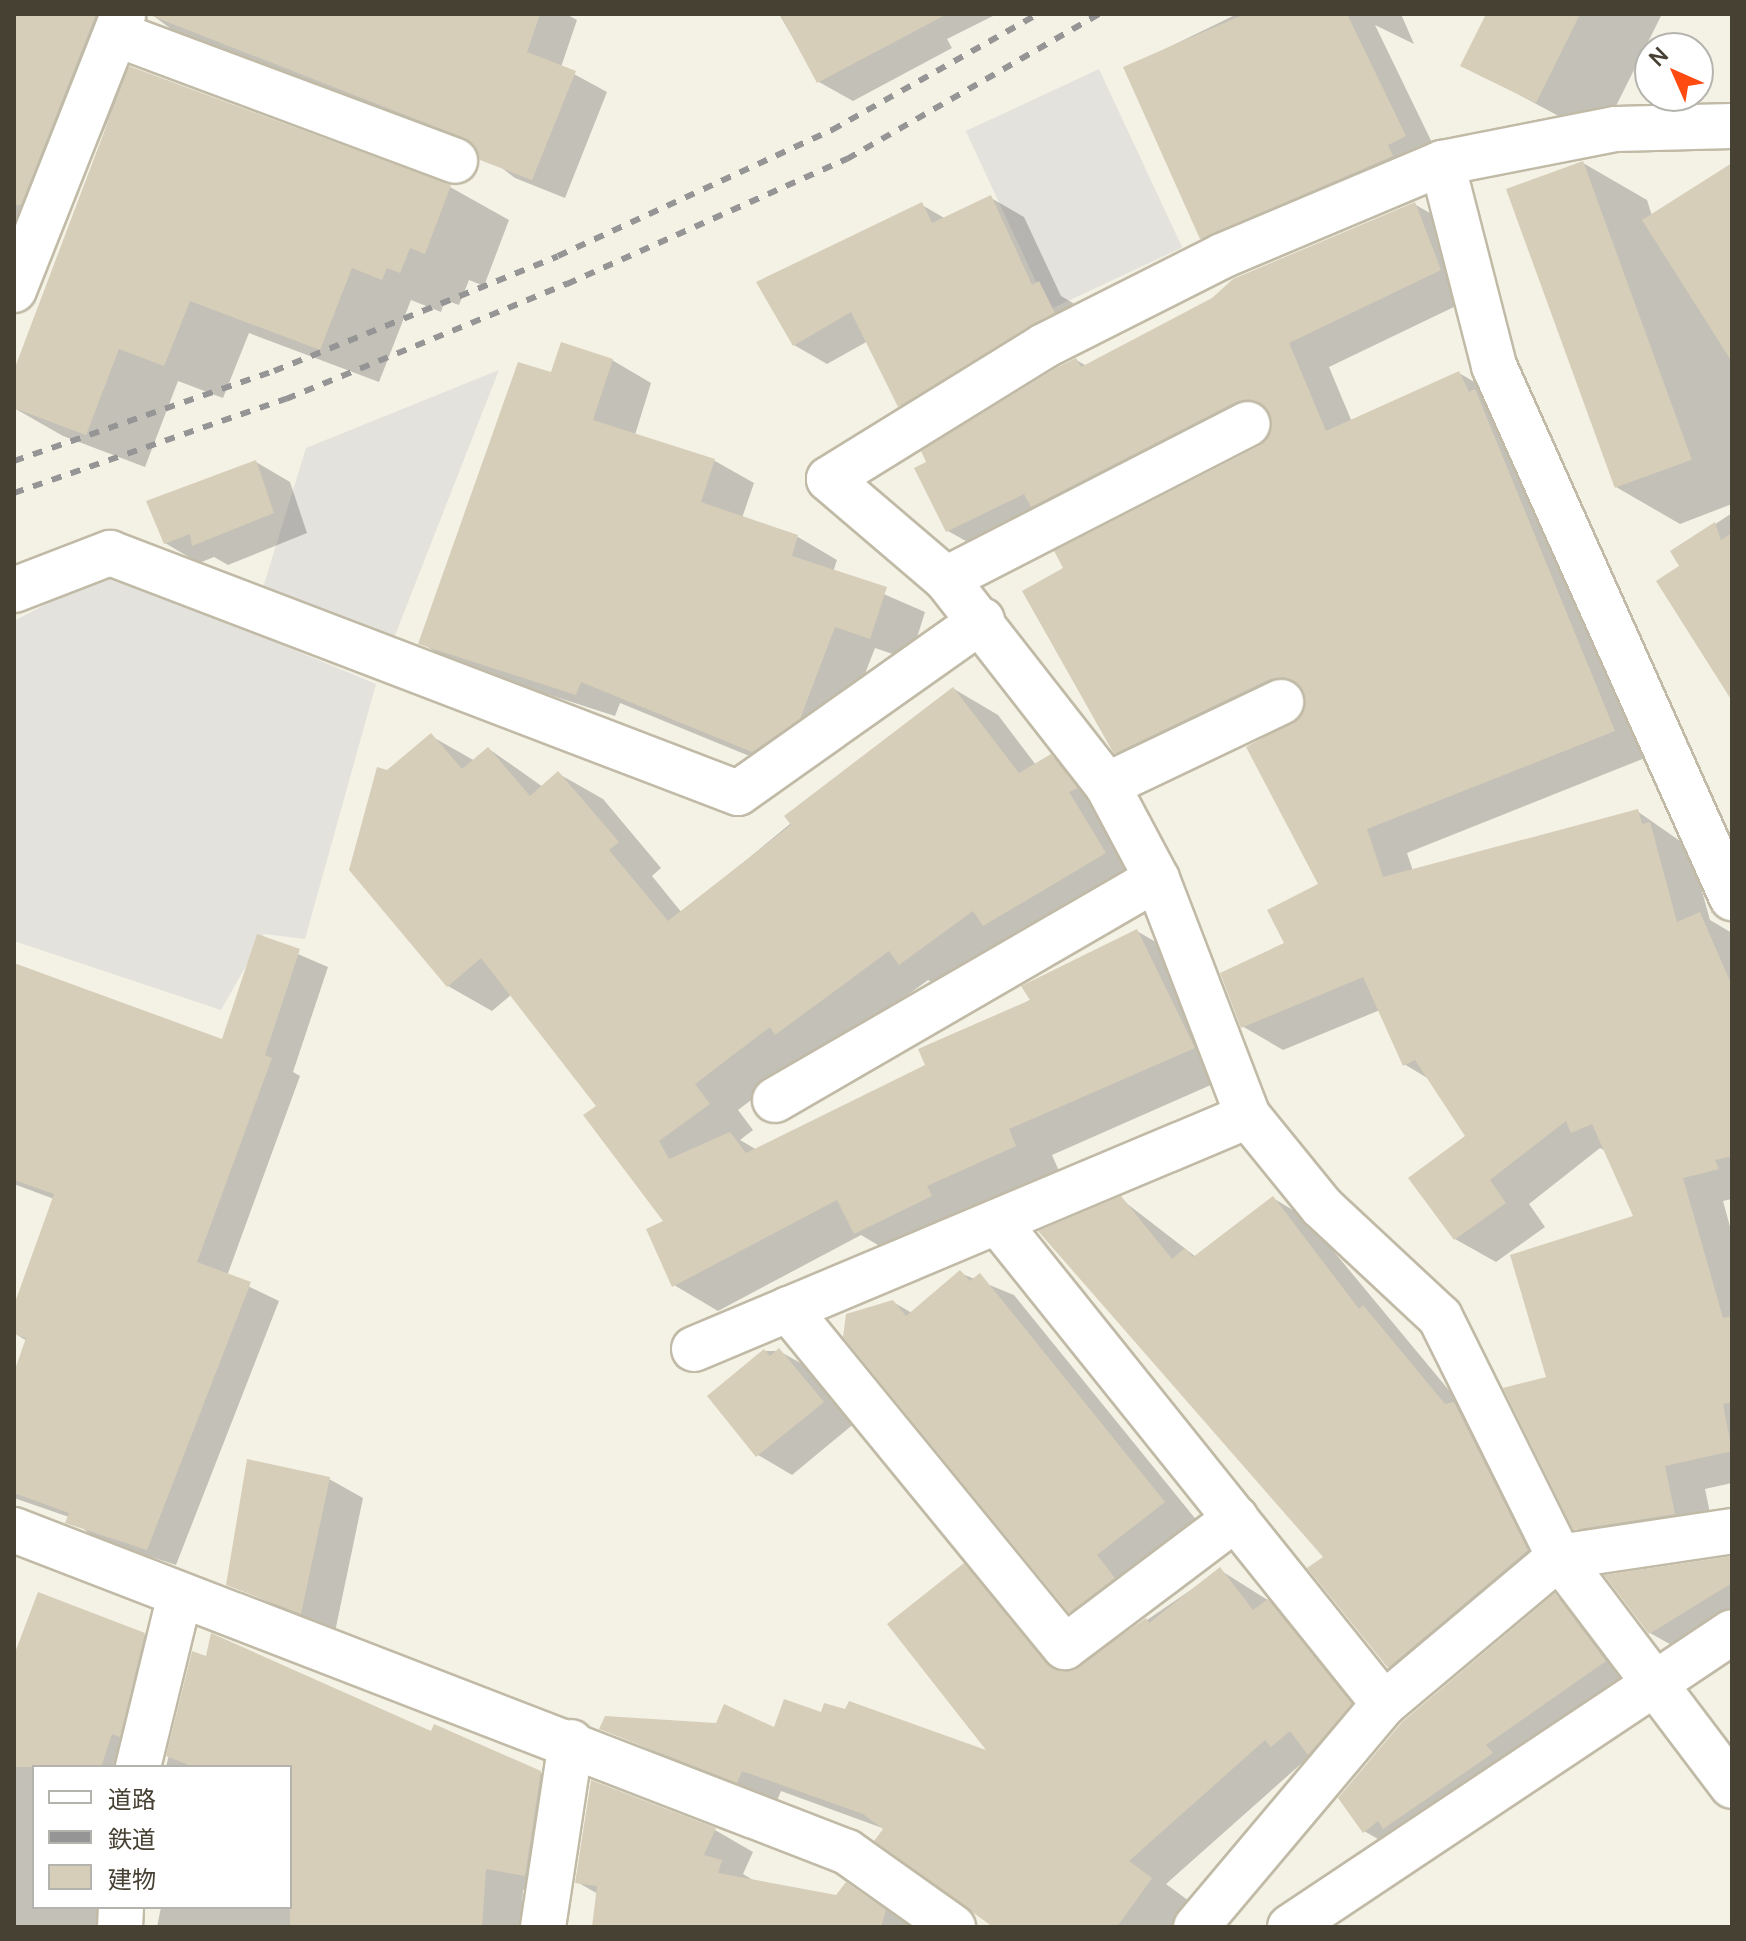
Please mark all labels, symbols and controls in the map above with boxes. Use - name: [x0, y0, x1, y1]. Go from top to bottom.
- north arrow: [1634, 32, 1714, 112]
- text: N: [1642, 40, 1675, 73]
- legend: [32, 1765, 292, 1909]
- text: 道路: [108, 1782, 156, 1815]
- text: 鉄道: [108, 1822, 156, 1855]
- text: 建物: [108, 1862, 156, 1895]

